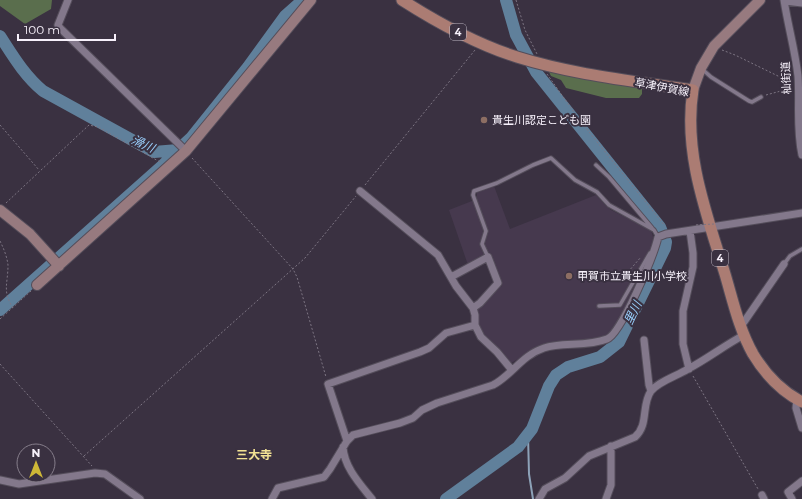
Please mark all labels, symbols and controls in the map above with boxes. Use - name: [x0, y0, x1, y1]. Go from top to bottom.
- scale bar: [18, 16, 115, 42]
- text: 100 m: [24, 22, 60, 37]
- road number: 4: [450, 24, 466, 40]
- street label: 杣街道: [778, 61, 794, 95]
- street label: 草津伊賀線: [634, 75, 690, 99]
- place label: 貴生川認定こども園: [492, 113, 591, 127]
- marker: 貴生川認定こども園: [479, 115, 489, 125]
- water label: 滑川: [129, 132, 159, 156]
- road number: 4: [712, 250, 728, 266]
- place label: 甲賀市立貴生川小学校: [577, 269, 687, 283]
- marker: 甲賀市立貴生川小学校: [564, 271, 574, 281]
- water label: 里川: [621, 297, 645, 327]
- north arrow: [16, 443, 56, 483]
- text: N: [32, 446, 40, 460]
- district label: 三大寺: [236, 447, 272, 462]

